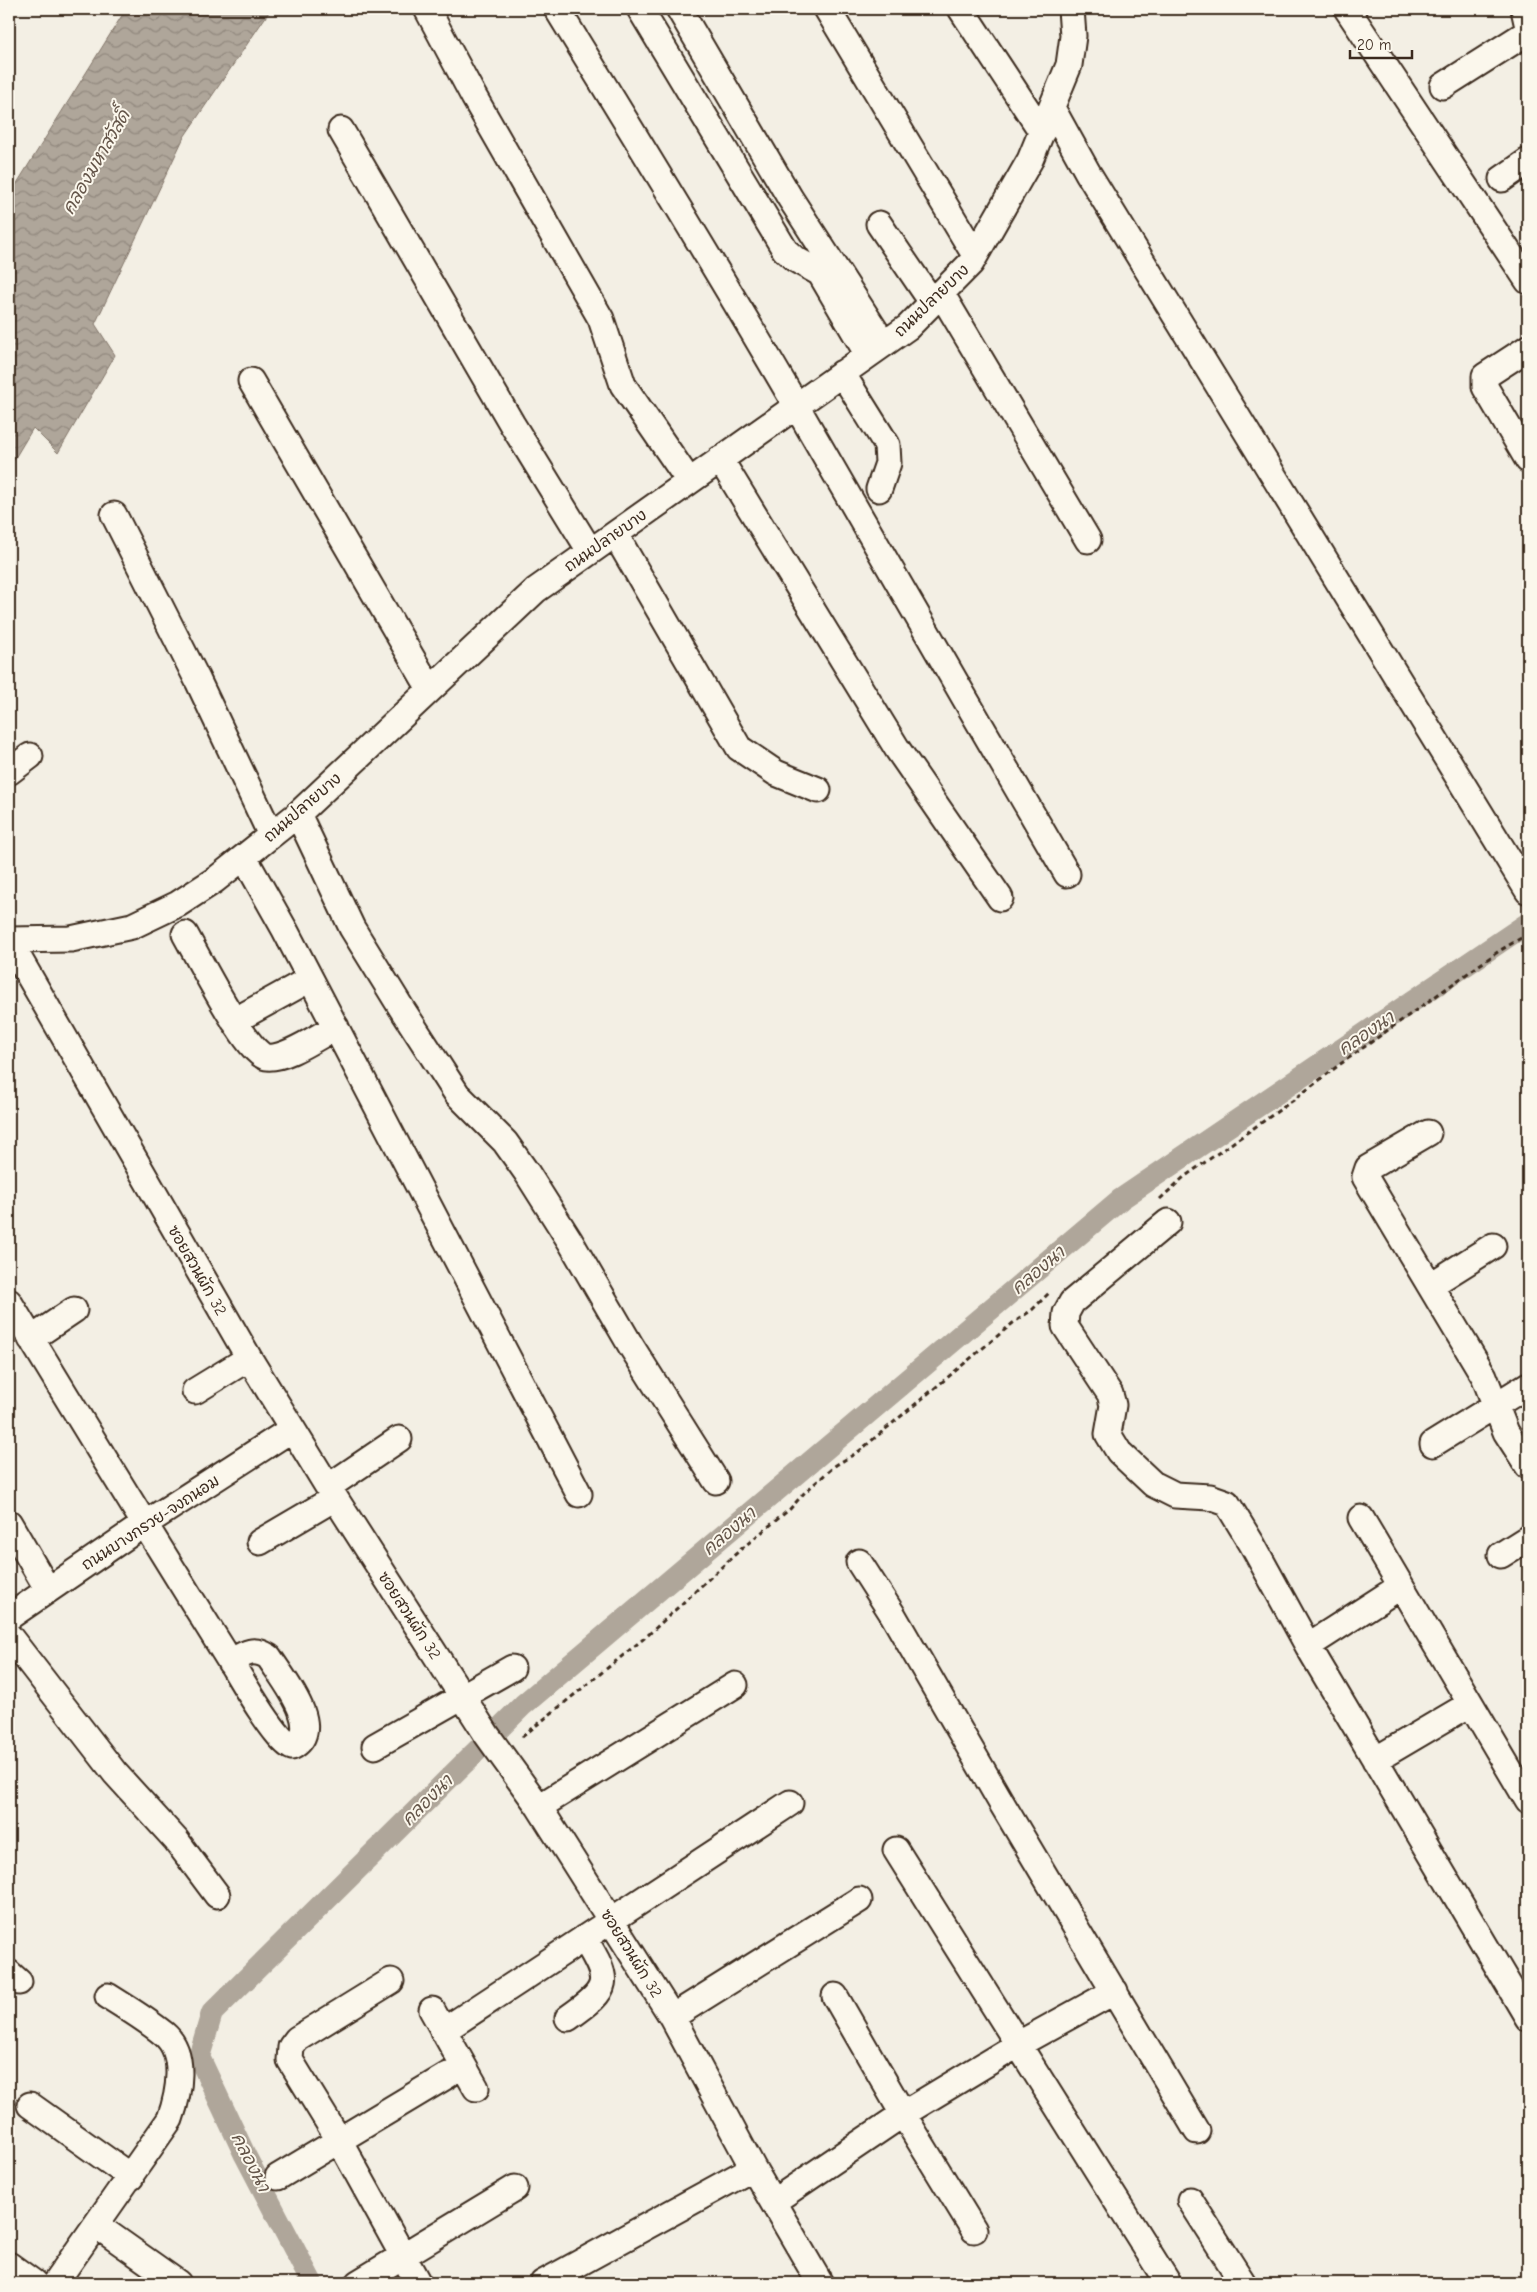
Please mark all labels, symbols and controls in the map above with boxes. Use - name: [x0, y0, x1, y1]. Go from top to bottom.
- scale bar: [1350, 28, 1412, 60]
- text: 20 m: [1357, 36, 1391, 54]
- water label: คลองมหาสวัสดิ์: [53, 98, 138, 218]
- street label: ถนนปลายบาง: [890, 260, 973, 341]
- street label: ถนนปลายบาง: [560, 505, 650, 576]
- street label: ถนนปลายบาง: [260, 769, 345, 846]
- water label: คลองนา: [1334, 1006, 1399, 1060]
- street label: ซอยสวนผัก 32: [164, 1221, 232, 1319]
- water label: คลองนา: [1007, 1241, 1070, 1299]
- street label: ถนนบางกรวย-จงถนอม: [78, 1472, 223, 1574]
- water label: คลองนา: [698, 1502, 761, 1560]
- street label: ซอยสวนผัก 32: [374, 1567, 446, 1663]
- water label: คลองนา: [398, 1770, 458, 1830]
- street label: ซอยสวนผัก 32: [597, 1905, 667, 2001]
- water label: คลองนา: [227, 2129, 275, 2196]

